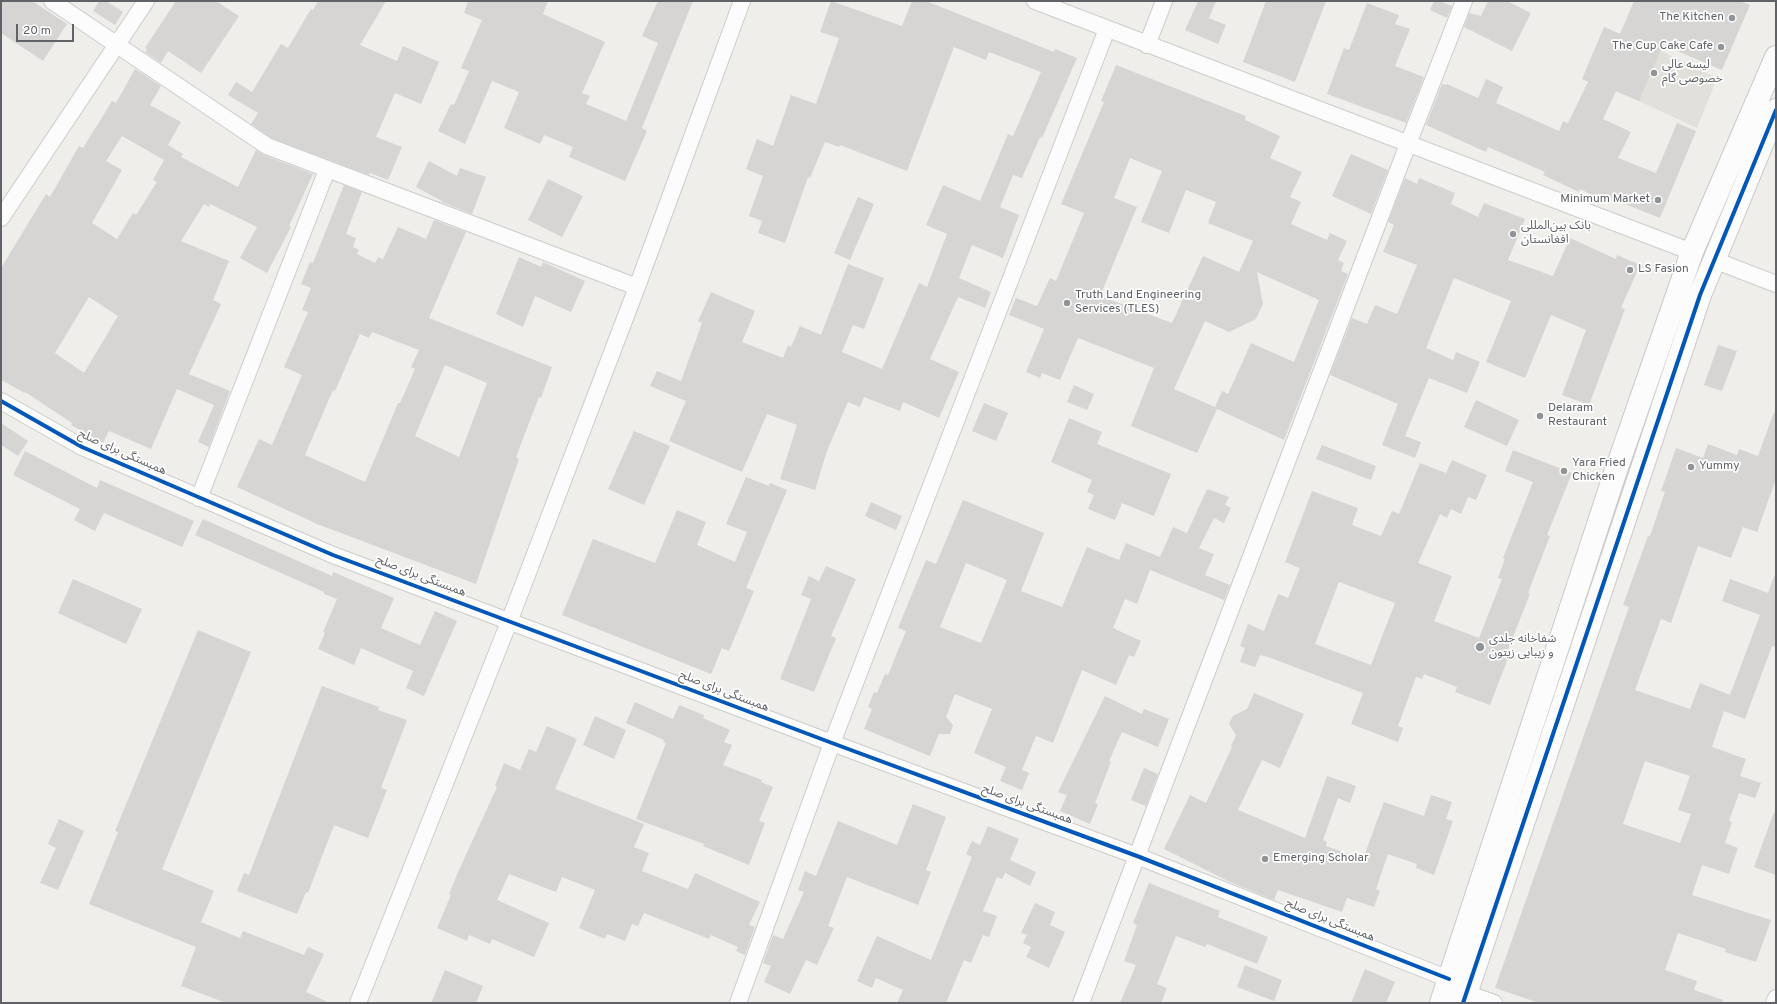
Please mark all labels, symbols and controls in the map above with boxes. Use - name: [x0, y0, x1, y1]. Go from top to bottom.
- place label: The Kitchen: [1659, 11, 1724, 25]
- marker: The Kitchen: [1727, 13, 1737, 23]
- scale bar: [18, 16, 76, 42]
- text: 20 m: [23, 23, 51, 39]
- place label: The Cup Cake Cafe: [1612, 40, 1713, 54]
- marker: The Cup Cake Cafe: [1716, 42, 1726, 52]
- place label: لیسه عالی خصوصی گام: [1662, 59, 1723, 87]
- marker: لیسه عالی خصوصی گام: [1649, 68, 1659, 78]
- place label: Minimum Market: [1560, 193, 1650, 207]
- marker: Minimum Market: [1653, 195, 1663, 205]
- place label: بانک بین‌المللی افغانستان: [1521, 220, 1591, 248]
- marker: بانک بین‌المللی افغانستان: [1508, 229, 1518, 239]
- place label: LS Fasion: [1638, 263, 1689, 277]
- marker: LS Fasion: [1625, 265, 1635, 275]
- place label: Truth Land Engineering Services (TLES): [1075, 289, 1201, 317]
- marker: Truth Land Engineering Services (TLES): [1062, 298, 1072, 308]
- place label: Delaram Restaurant: [1548, 402, 1607, 430]
- marker: Delaram Restaurant: [1535, 411, 1545, 421]
- street label: همبستگی برای صلح: [76, 427, 168, 479]
- place label: Yara Fried Chicken: [1572, 457, 1626, 485]
- place label: Yummy: [1699, 460, 1740, 474]
- marker: Yummy: [1686, 462, 1696, 472]
- marker: Yara Fried Chicken: [1559, 466, 1569, 476]
- street label: همبستگی برای صلح: [374, 553, 468, 601]
- place label: شفاخانه جلدی و زیبایی زیتون: [1489, 633, 1556, 661]
- marker: شفاخانه جلدی و زیبایی زیتون: [1474, 641, 1486, 653]
- street label: همبستگی برای صلح: [677, 668, 771, 716]
- street label: همبستگی برای صلح: [980, 782, 1074, 828]
- place label: Emerging Scholar: [1273, 852, 1369, 866]
- marker: Emerging Scholar: [1260, 854, 1270, 864]
- street label: همبستگی برای صلح: [1283, 897, 1377, 945]

